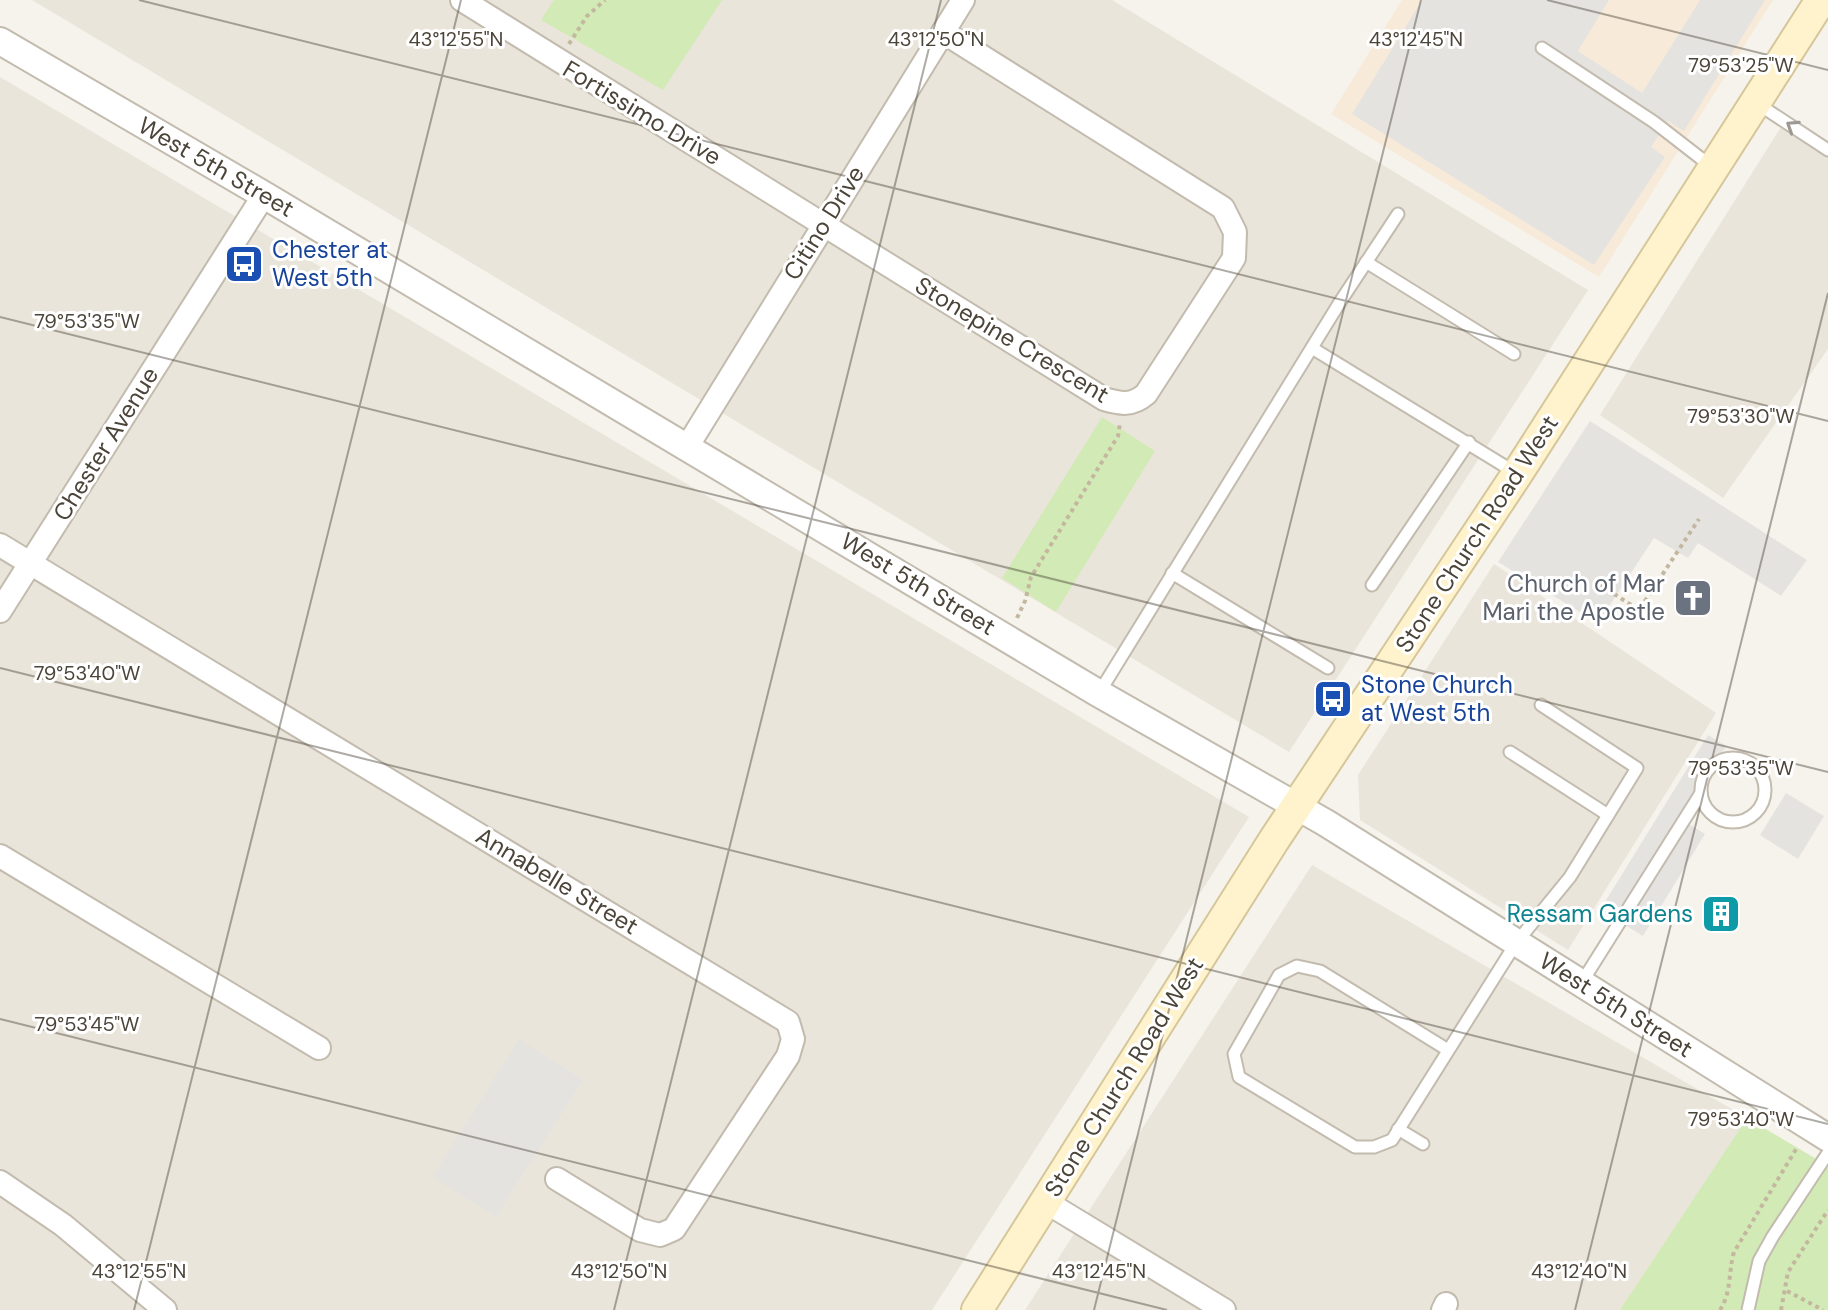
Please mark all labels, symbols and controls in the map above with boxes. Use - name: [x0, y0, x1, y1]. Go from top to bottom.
- text: 43°12'55"N: [409, 26, 503, 52]
- text: 43°12'50"N: [888, 26, 984, 52]
- text: 43°12'45"N: [1369, 26, 1463, 52]
- text: 79°53'25"W: [1688, 52, 1794, 78]
- street label: Fortissimo Drive: [557, 53, 727, 172]
- street label: West 5th Street: [133, 109, 300, 224]
- one-way arrow: [1786, 121, 1801, 136]
- street label: Citino Drive: [776, 160, 871, 286]
- place label: Chester at West 5th: [272, 234, 388, 293]
- bus stop icon: Chester at West 5th: [223, 243, 265, 285]
- street label: Stonepine Crescent: [910, 269, 1115, 410]
- text: 79°53'35"W: [34, 308, 140, 334]
- street label: Chester Avenue: [46, 361, 165, 526]
- text: 79°53'30"W: [1687, 403, 1795, 429]
- street label: Stone Church Road West: [1388, 409, 1565, 658]
- street label: West 5th Street: [835, 525, 1001, 642]
- place label: Church of Mar Mari the Apostle: [1482, 568, 1665, 627]
- church icon: Church of Mar Mari the Apostle: [1672, 577, 1714, 619]
- text: 79°53'40"W: [34, 660, 140, 686]
- place label: Stone Church at West 5th: [1361, 669, 1513, 728]
- bus stop icon: Stone Church at West 5th: [1312, 678, 1354, 720]
- text: 79°53'35"W: [1688, 755, 1794, 781]
- street label: Annabelle Street: [470, 820, 644, 941]
- building icon: Ressam Gardens: [1700, 893, 1742, 935]
- place label: Ressam Gardens: [1507, 898, 1693, 929]
- street label: West 5th Street: [1534, 945, 1699, 1064]
- street label: Stone Church Road West: [1037, 951, 1210, 1202]
- text: 79°53'45"W: [35, 1011, 139, 1037]
- text: 79°53'40"W: [1688, 1106, 1794, 1132]
- text: 43°12'55"N: [92, 1258, 186, 1284]
- text: 43°12'50"N: [571, 1258, 667, 1284]
- text: 43°12'45"N: [1052, 1258, 1146, 1284]
- text: 43°12'40"N: [1531, 1258, 1627, 1284]

